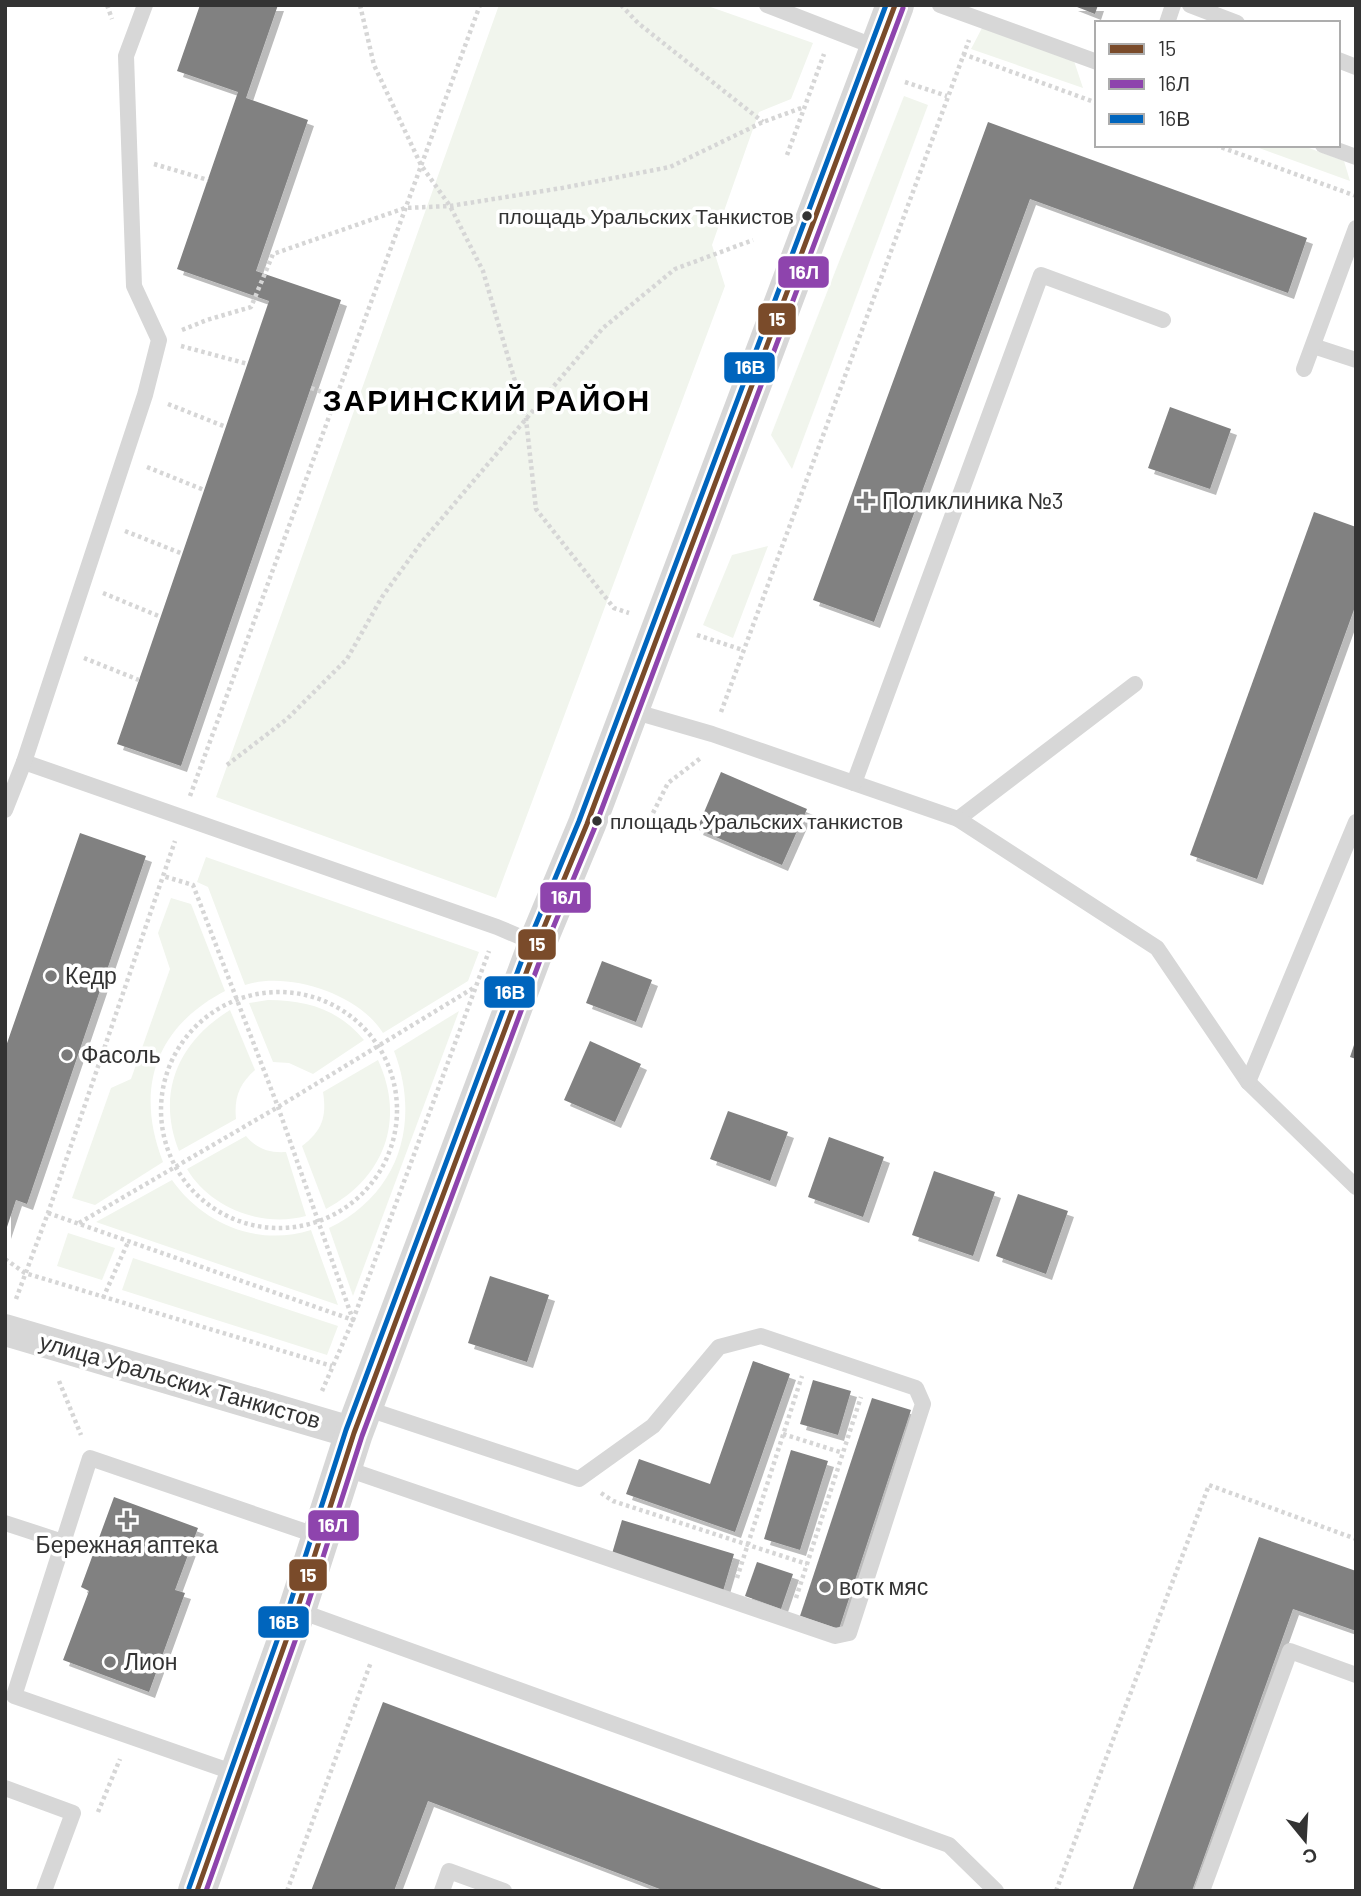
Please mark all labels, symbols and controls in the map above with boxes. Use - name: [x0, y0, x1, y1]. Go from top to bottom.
- legend: [1095, 21, 1340, 147]
- text: 15: [1158, 35, 1176, 60]
- text: 16Л: [1158, 70, 1190, 95]
- text: 16В: [1158, 105, 1190, 130]
- place label: площадь Уральских Танкистов: [498, 203, 794, 228]
- marker: площадь Уральских Танкистов: [800, 209, 814, 223]
- line badge: 16Л: [777, 255, 830, 289]
- text: 16Л: [789, 260, 819, 283]
- line badge: 15: [757, 302, 797, 336]
- text: 15: [769, 307, 785, 330]
- line badge: 16В: [723, 351, 776, 384]
- text: 16В: [735, 355, 765, 378]
- district label: ЗАРИНСКИЙ РАЙОН: [323, 381, 651, 417]
- place label: Поликлиника №3: [882, 486, 1064, 514]
- marker: Поликлиника №3: [856, 491, 876, 511]
- place label: площадь Уральских танкистов: [610, 808, 903, 833]
- marker: площадь Уральских танкистов: [590, 814, 604, 828]
- line badge: 16Л: [539, 881, 592, 914]
- text: 16Л: [551, 885, 581, 908]
- line badge: 15: [517, 928, 557, 961]
- text: 15: [529, 932, 545, 955]
- place label: Кедр: [65, 961, 117, 989]
- marker: Кедр: [43, 968, 59, 984]
- line badge: 16В: [483, 975, 536, 1009]
- text: 16В: [495, 980, 525, 1003]
- place label: Фасоль: [81, 1040, 161, 1068]
- marker: Фасоль: [59, 1047, 75, 1063]
- street label: улица Уральских Танкистов: [37, 1326, 324, 1434]
- line badge: 16Л: [307, 1509, 360, 1542]
- marker: Бережная аптека: [119, 1512, 135, 1528]
- text: 16Л: [318, 1513, 348, 1536]
- place label: Бережная аптека: [36, 1530, 219, 1558]
- line badge: 15: [288, 1558, 328, 1592]
- text: 15: [300, 1563, 316, 1586]
- place label: вотк мяс: [839, 1572, 928, 1600]
- marker: вотк мяс: [817, 1579, 833, 1595]
- line badge: 16В: [257, 1605, 310, 1639]
- text: 16В: [269, 1610, 299, 1633]
- place label: Лион: [124, 1647, 177, 1675]
- marker: Лион: [102, 1654, 118, 1670]
- north arrow: [1270, 1805, 1340, 1875]
- text: С: [1300, 1844, 1320, 1870]

